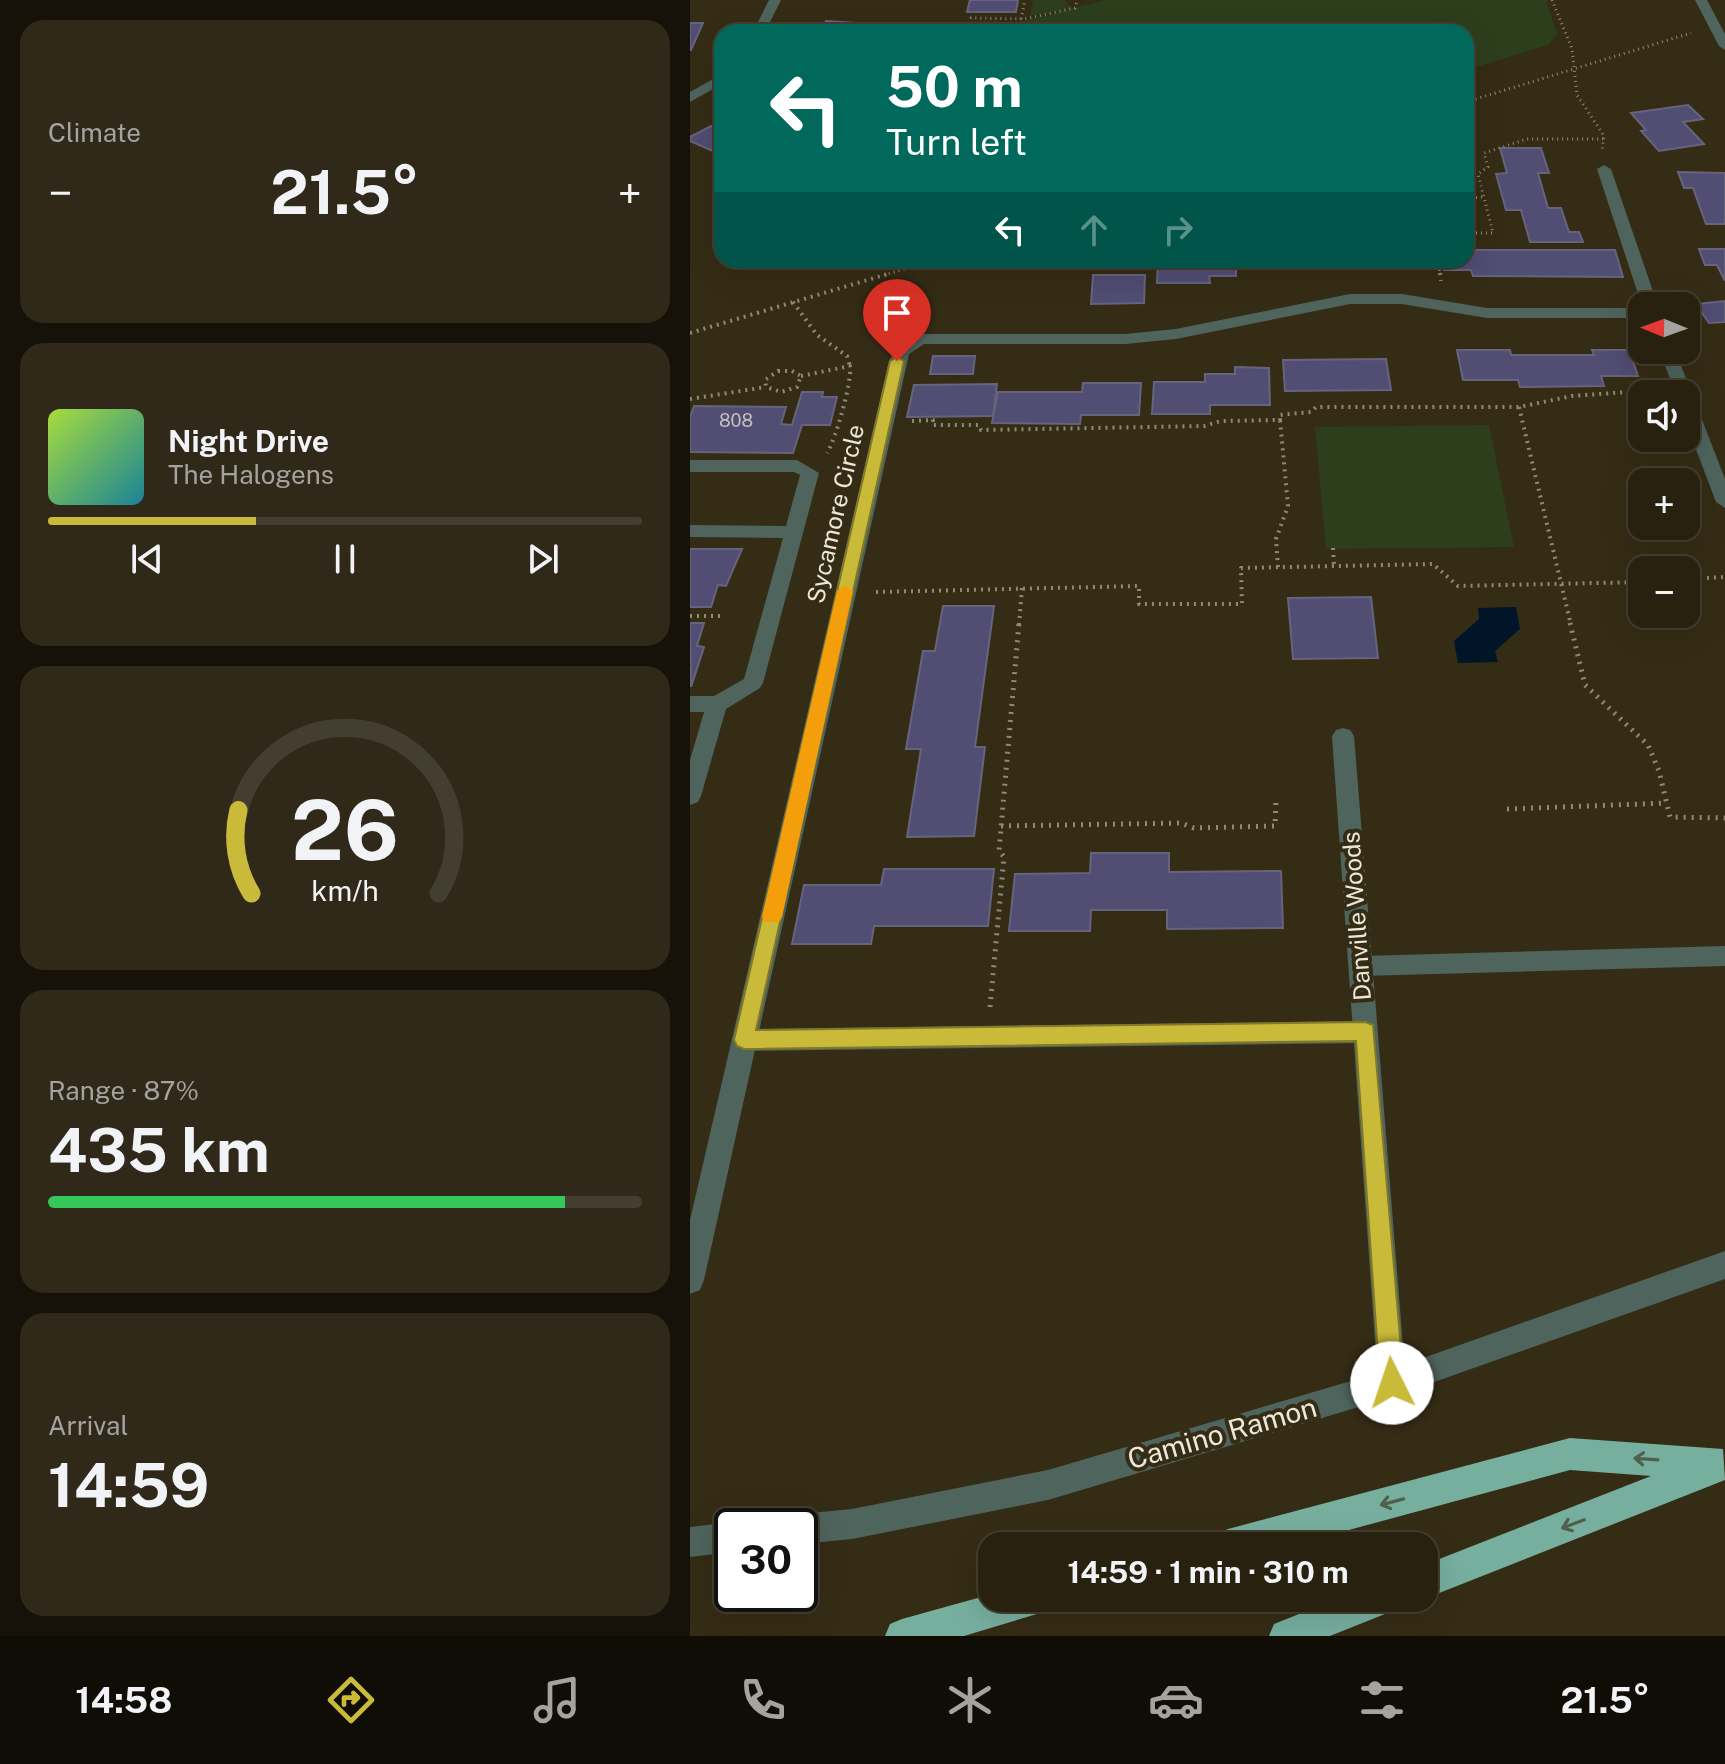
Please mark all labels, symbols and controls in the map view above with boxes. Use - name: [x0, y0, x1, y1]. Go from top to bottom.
- text: 50 m: [886, 54, 1023, 120]
- icon: left: [754, 56, 858, 160]
- text: Climate: [48, 117, 141, 148]
- text: Turn left: [886, 121, 1027, 163]
- text: 21.5°: [271, 157, 419, 228]
- text: −: [48, 167, 72, 219]
- text: +: [618, 167, 642, 219]
- icon: left: [988, 208, 1032, 252]
- icon: ahead: [1072, 208, 1116, 252]
- icon: right: [1156, 208, 1200, 252]
- pin: [863, 279, 931, 361]
- icon: arrive: [875, 291, 919, 335]
- north arrow: [1628, 292, 1700, 364]
- map controls: [1628, 292, 1700, 628]
- button: sound: [1628, 380, 1700, 452]
- house number: 808: [719, 410, 753, 431]
- street label: Sycamore Circle: [801, 422, 869, 606]
- text: Night Drive: [168, 423, 329, 459]
- text: The Halogens: [168, 459, 334, 490]
- button: +: [1628, 468, 1700, 540]
- icon: previous: [125, 537, 169, 581]
- icon: pause: [323, 537, 367, 581]
- icon: next: [521, 537, 565, 581]
- button: −: [1628, 556, 1700, 628]
- text: 26: [291, 781, 399, 879]
- street label: Danville Woods: [1336, 831, 1376, 1001]
- text: km/h: [311, 874, 379, 907]
- text: Range · 87%: [48, 1075, 199, 1106]
- text: 435 km: [48, 1115, 270, 1186]
- position arrow: [1350, 1341, 1434, 1425]
- street label: Camino Ramon: [1124, 1390, 1320, 1475]
- text: Arrival: [48, 1410, 128, 1441]
- text: 14:59: [48, 1450, 209, 1521]
- one-way arrow: [1633, 1451, 1660, 1466]
- one-way arrow: [1380, 1495, 1406, 1510]
- speed limit sign: 30: [714, 1508, 818, 1612]
- one-way arrow: [1561, 1518, 1586, 1532]
- text: 14:59 · 1 min · 310 m: [1067, 1554, 1349, 1590]
- icon: directions: [323, 1672, 379, 1728]
- icon: music: [529, 1672, 585, 1728]
- icon: phone: [735, 1672, 791, 1728]
- icon: climate: [942, 1672, 998, 1728]
- icon: car: [1148, 1672, 1204, 1728]
- icon: filters: [1354, 1672, 1410, 1728]
- text: 14:58: [75, 1679, 172, 1721]
- text: 21.5°: [1560, 1679, 1650, 1721]

